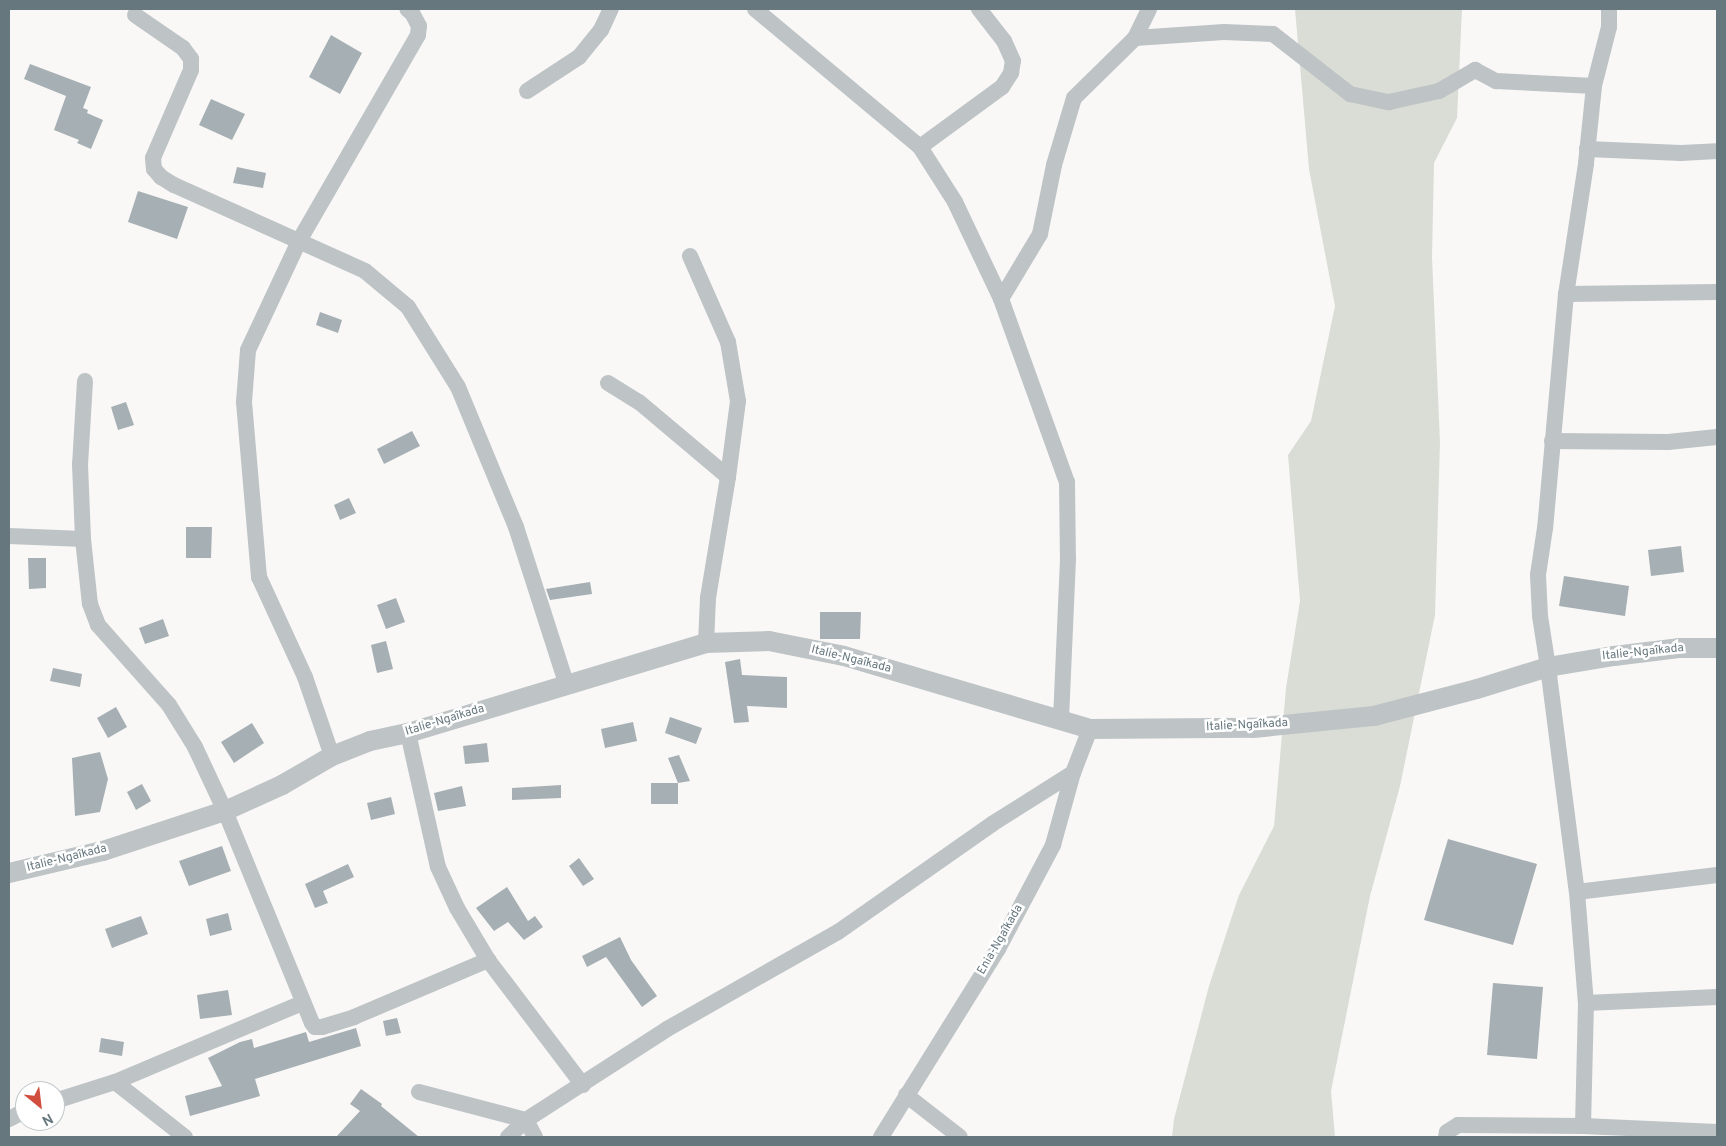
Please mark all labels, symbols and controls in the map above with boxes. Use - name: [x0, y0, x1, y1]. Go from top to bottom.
- street label: Italie-Ngaîkada: [1602, 642, 1684, 664]
- street label: Italie-Ngaîkada: [810, 643, 892, 677]
- street label: Italie-Ngaîkada: [404, 702, 486, 740]
- street label: Italie-Ngaîkada: [1206, 717, 1288, 735]
- street label: Italie-Ngaîkada: [26, 842, 108, 876]
- street label: Enia-Ngaîkada: [975, 903, 1027, 977]
- north arrow: [15, 1081, 65, 1131]
- text: N: [39, 1109, 56, 1129]

